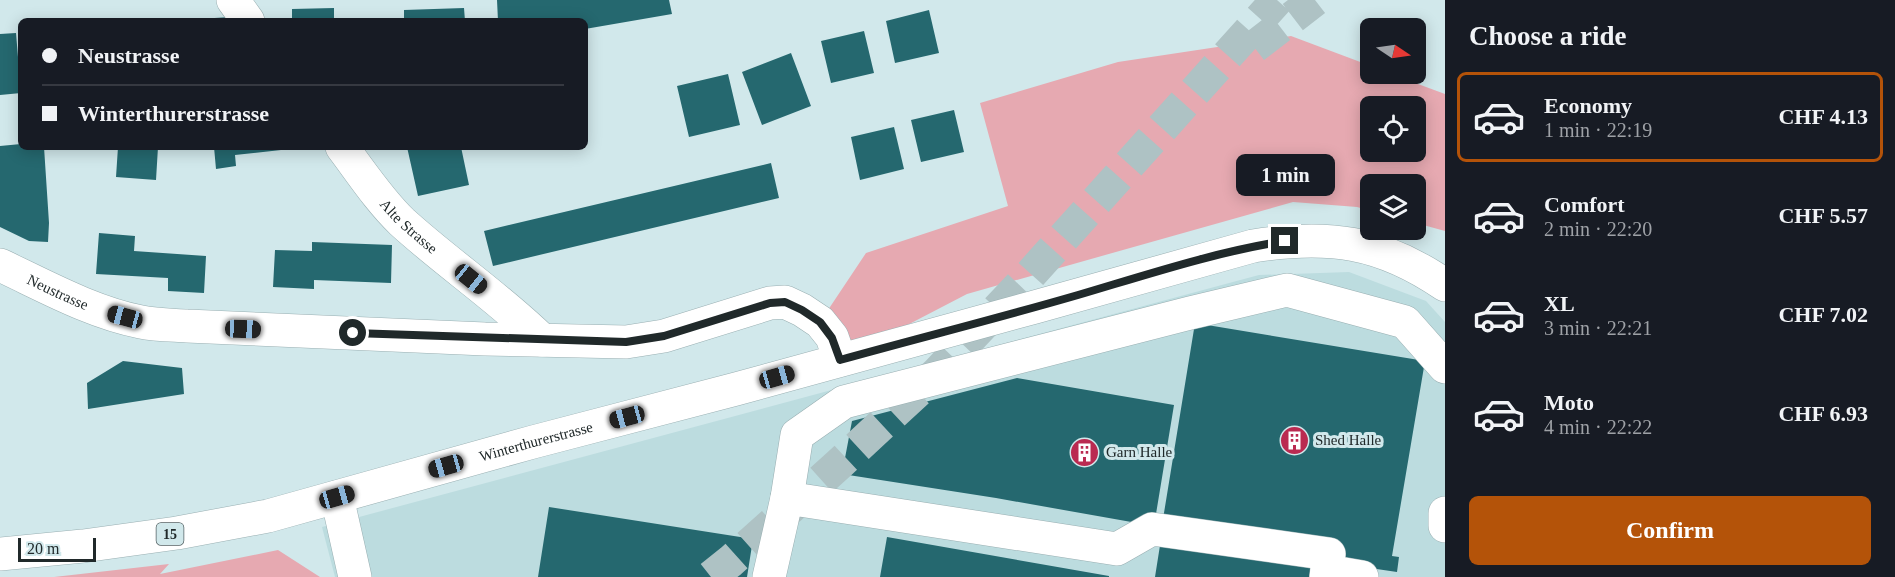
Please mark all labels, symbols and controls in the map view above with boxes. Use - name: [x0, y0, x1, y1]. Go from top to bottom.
- north arrow: [1360, 18, 1426, 84]
- map controls: [1360, 18, 1426, 240]
- text: Choose a ride: [1469, 21, 1627, 51]
- text: Neustrasse: [78, 43, 179, 68]
- icon: car: [1472, 90, 1526, 144]
- text: Economy: [1544, 93, 1632, 118]
- button: locate: [1360, 96, 1426, 162]
- text: Winterthurerstrasse: [78, 101, 269, 126]
- text: CHF 4.13: [1778, 104, 1868, 129]
- text: 1 min · 22:19: [1544, 119, 1652, 141]
- callout: 1 min: [1236, 154, 1334, 196]
- text: 1 min: [1261, 164, 1310, 186]
- button: layers: [1360, 174, 1426, 240]
- icon: car: [1472, 189, 1526, 243]
- text: Comfort: [1544, 192, 1625, 217]
- street label: Alte Strasse: [377, 196, 441, 257]
- text: CHF 5.57: [1778, 203, 1868, 228]
- text: 2 min · 22:20: [1544, 218, 1652, 240]
- route end: [1271, 227, 1298, 254]
- car: [451, 261, 491, 297]
- street label: Neustrasse: [25, 271, 91, 313]
- icon: car: [1472, 288, 1526, 342]
- text: XL: [1544, 291, 1575, 316]
- text: CHF 7.02: [1778, 302, 1868, 327]
- car: [105, 304, 145, 330]
- text: 3 min · 22:21: [1544, 317, 1652, 339]
- car: [225, 319, 261, 339]
- route start: [339, 319, 366, 346]
- car: [757, 363, 797, 391]
- icon: car: [1472, 387, 1526, 441]
- text: Moto: [1544, 390, 1594, 415]
- text: CHF 6.93: [1778, 401, 1868, 426]
- car: [607, 404, 647, 430]
- text: 4 min · 22:22: [1544, 416, 1652, 438]
- street label: Winterthurerstrasse: [477, 419, 595, 465]
- building icon: Shed Halle: [1278, 424, 1310, 456]
- place label: Shed Halle: [1315, 432, 1382, 448]
- building icon: Garn Halle: [1069, 436, 1101, 468]
- place label: Garn Halle: [1106, 444, 1173, 460]
- car: [426, 452, 466, 480]
- car: [317, 483, 357, 511]
- button: Confirm: [1469, 496, 1871, 565]
- road number: 15: [156, 523, 184, 545]
- scale bar: [18, 535, 96, 562]
- text: 20 m: [27, 540, 59, 557]

